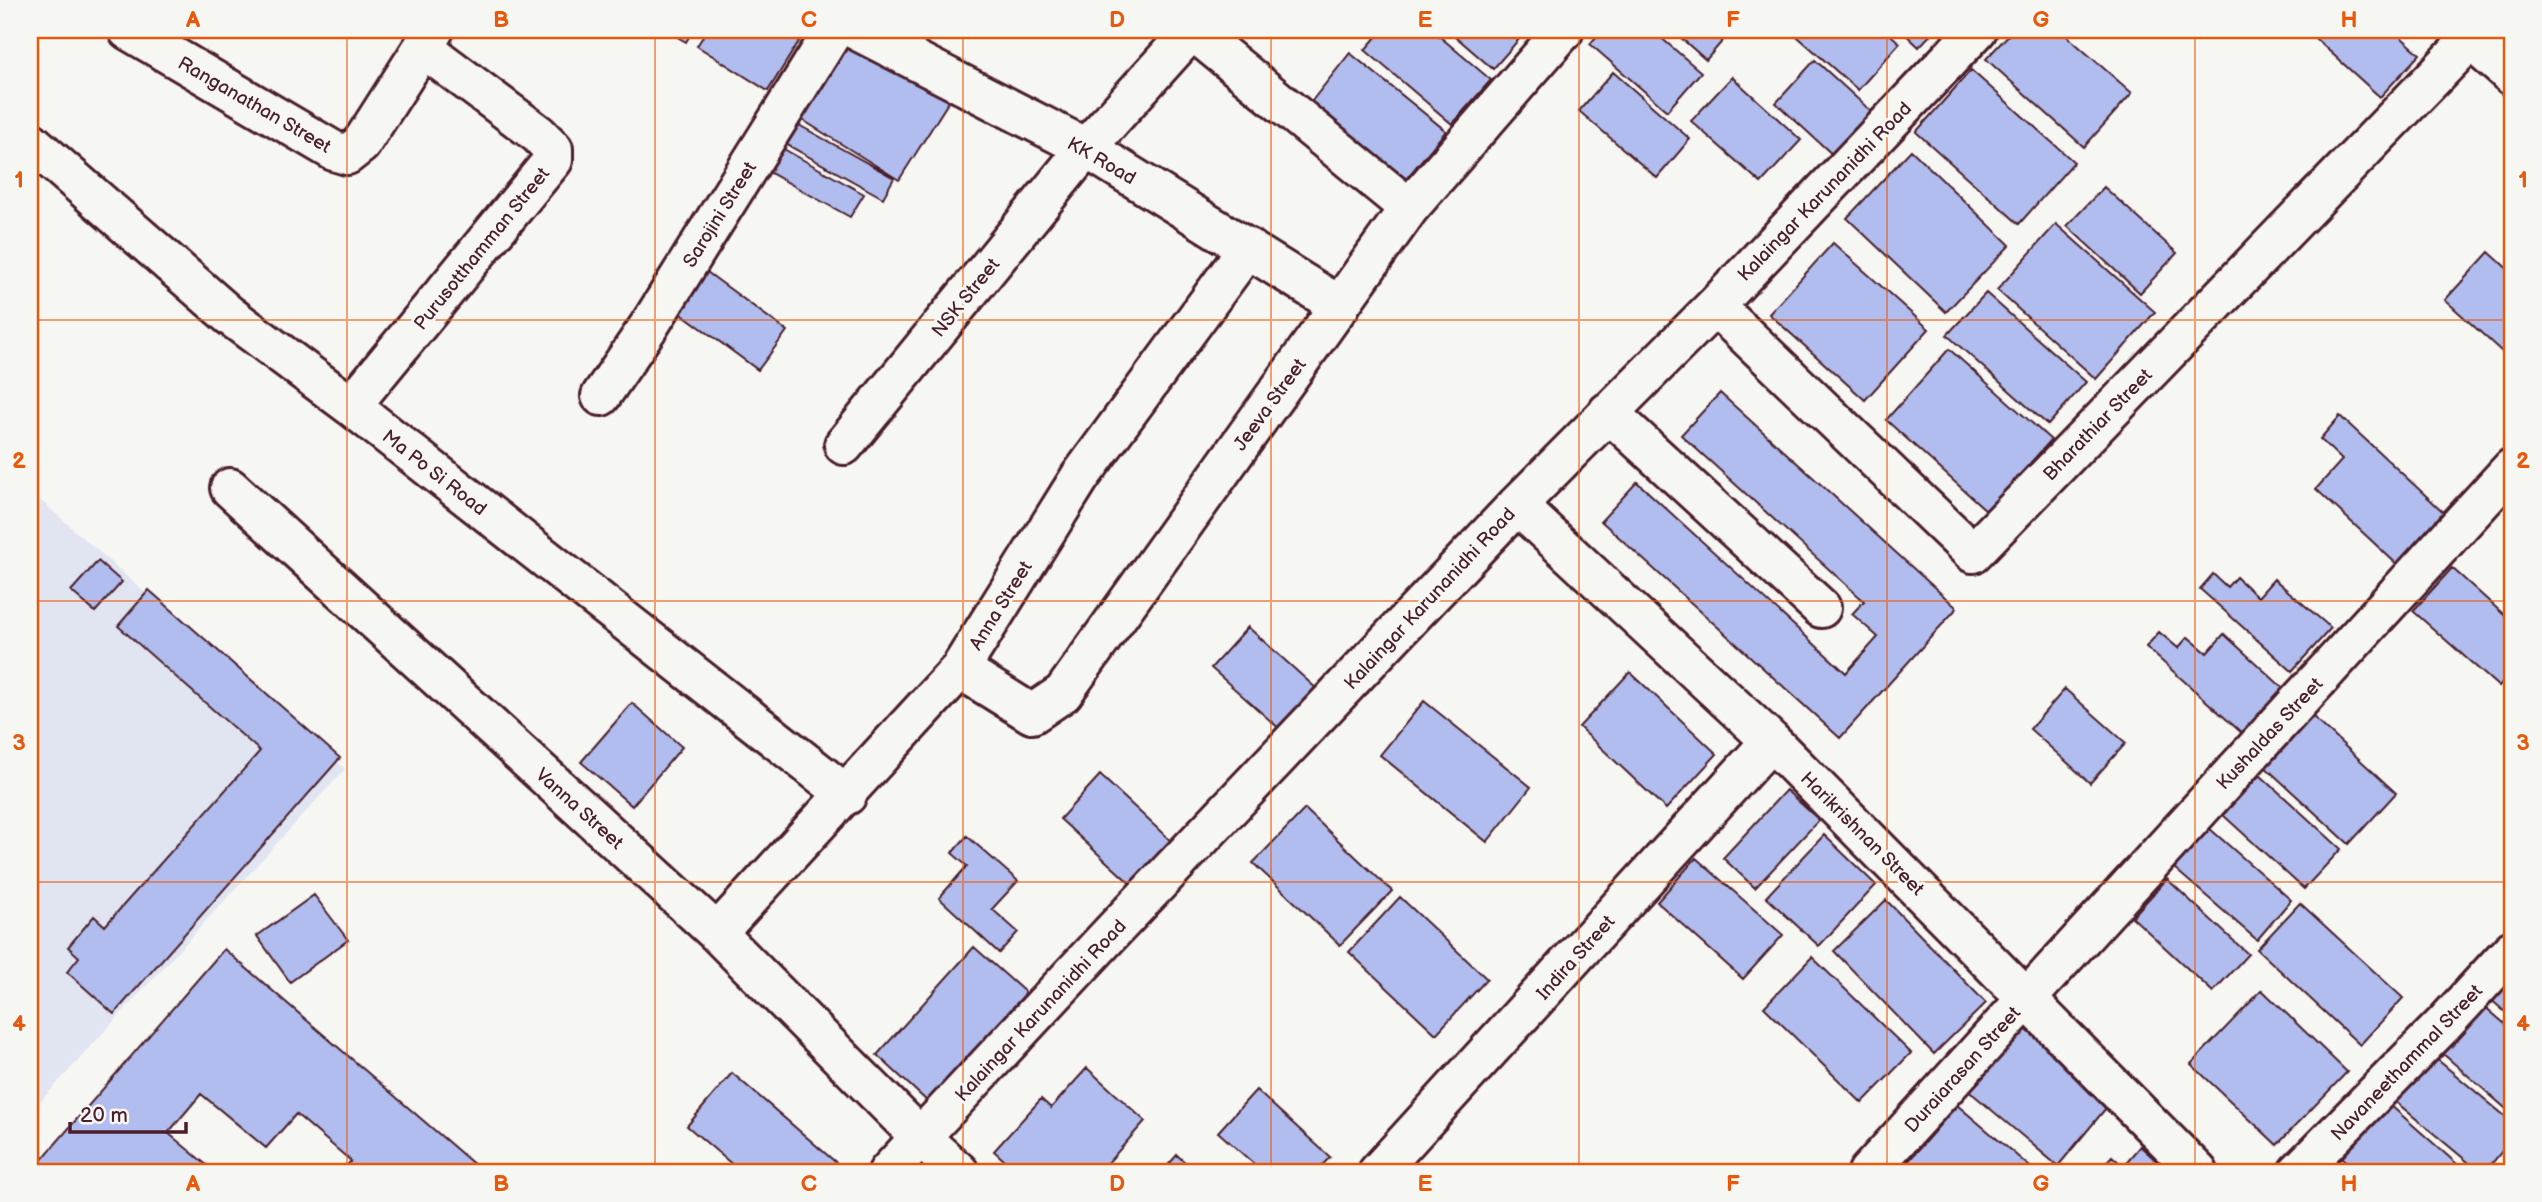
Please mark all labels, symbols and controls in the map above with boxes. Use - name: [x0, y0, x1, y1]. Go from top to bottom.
- text: A: [185, 6, 201, 34]
- text: B: [493, 6, 509, 34]
- text: C: [801, 6, 817, 34]
- text: D: [1109, 6, 1125, 34]
- text: E: [1418, 6, 1433, 34]
- text: F: [1726, 6, 1740, 34]
- text: G: [2033, 6, 2050, 34]
- text: H: [2340, 6, 2358, 34]
- street label: Ranganathan Street: [174, 52, 335, 159]
- street label: Kalaingar Karunanidhi Road: [1733, 98, 1917, 286]
- street label: KK Road: [1063, 132, 1140, 190]
- street label: Sarojini Street: [679, 158, 762, 272]
- street label: Purusotthamman Street: [409, 163, 555, 335]
- text: 1: [14, 166, 24, 194]
- text: 1: [2518, 166, 2528, 194]
- street label: NSK Street: [927, 254, 1005, 342]
- street label: Jeeva Street: [1229, 354, 1312, 456]
- street label: Bharathiar Street: [2039, 364, 2157, 486]
- street label: Ma Po Si Road: [377, 425, 491, 521]
- text: 2: [12, 447, 26, 475]
- text: 2: [2516, 447, 2530, 475]
- street label: Kalaingar Karunanidhi Road: [1340, 503, 1520, 695]
- street label: Anna Street: [965, 557, 1038, 655]
- street label: Kushaldas Street: [2212, 673, 2328, 795]
- text: 3: [12, 729, 26, 757]
- text: 3: [2516, 729, 2530, 757]
- street label: Vanna Street: [530, 764, 628, 855]
- street label: Harikrishnan Street: [1795, 767, 1929, 901]
- street label: Indira Street: [1532, 911, 1620, 1005]
- street label: Kalaingar Karunanidhi Road: [951, 915, 1131, 1107]
- street label: Navaneethammal Street: [2326, 980, 2488, 1146]
- street label: Duraiarasan Street: [1900, 1002, 2026, 1138]
- text: 4: [12, 1010, 26, 1038]
- text: 4: [2516, 1010, 2530, 1038]
- scale bar: [70, 1090, 186, 1134]
- text: 20 m: [80, 1103, 128, 1128]
- text: A: [185, 1170, 201, 1198]
- text: B: [493, 1170, 509, 1198]
- text: C: [801, 1170, 817, 1198]
- text: D: [1109, 1170, 1125, 1198]
- text: E: [1418, 1170, 1433, 1198]
- text: F: [1726, 1170, 1740, 1198]
- text: G: [2033, 1170, 2050, 1198]
- text: H: [2340, 1170, 2358, 1198]

